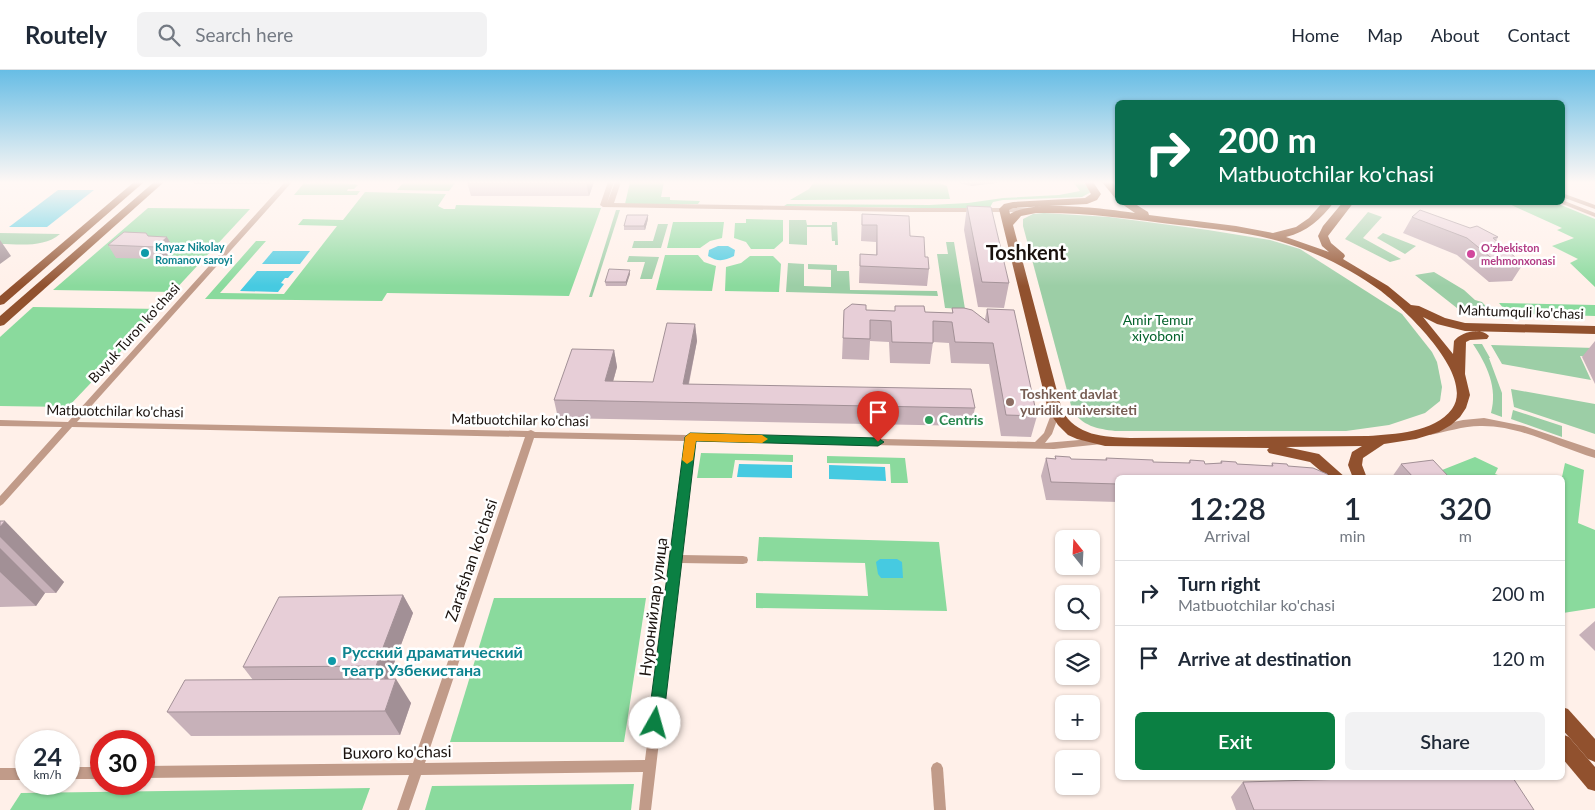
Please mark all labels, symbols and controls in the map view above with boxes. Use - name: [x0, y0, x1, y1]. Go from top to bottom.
- search box: [137, 12, 487, 57]
- text: Routely: [25, 20, 107, 49]
- icon: search: [155, 21, 183, 49]
- text: Search here: [195, 23, 293, 46]
- text: Home: [1291, 24, 1339, 46]
- text: Map: [1367, 24, 1403, 46]
- text: About: [1431, 24, 1480, 46]
- text: Contact: [1508, 24, 1570, 46]
- text: 200 m: [1218, 118, 1317, 160]
- icon: right: [1135, 120, 1200, 185]
- text: Matbuotchilar ko'chasi: [1218, 160, 1434, 187]
- place label: Knyaz Nikolay Romanov saroyi: [155, 240, 233, 266]
- district label: Toshkent: [986, 240, 1067, 264]
- place label: O'zbekiston mehmonxonasi: [1481, 241, 1555, 267]
- marker: Knyaz Nikolay Romanov saroyi: [139, 247, 151, 259]
- marker: O'zbekiston mehmonxonasi: [1465, 248, 1477, 260]
- street label: Buyuk Turon ko'chasi: [84, 279, 183, 386]
- street label: Mahtumquli ko'chasi: [1458, 301, 1584, 322]
- park label: Amir Temur xiyoboni: [1123, 311, 1193, 344]
- place label: Toshkent davlat yuridik universiteti: [1020, 385, 1137, 418]
- pin: [857, 391, 899, 442]
- marker: Toshkent davlat yuridik universiteti: [1004, 396, 1016, 408]
- icon: arrive: [864, 398, 892, 426]
- street label: Matbuotchilar ko'chasi: [46, 401, 184, 420]
- street label: Matbuotchilar ko'chasi: [451, 410, 589, 429]
- place label: Centris: [939, 411, 984, 428]
- marker: Centris: [923, 414, 935, 426]
- text: 12:28: [1189, 490, 1266, 526]
- text: 1: [1344, 490, 1361, 526]
- text: 320: [1439, 490, 1491, 526]
- street label: Zarafshan ko'chasi: [441, 496, 500, 624]
- text: Arrival: [1204, 526, 1250, 545]
- text: min: [1340, 526, 1365, 545]
- text: m: [1459, 526, 1472, 545]
- north arrow: [1055, 530, 1100, 575]
- map controls: [1055, 530, 1100, 795]
- street label: Нуронийлар улица: [635, 536, 670, 677]
- text: Turn right: [1178, 572, 1260, 595]
- icon: right: [1135, 579, 1163, 607]
- text: 200 m: [1491, 582, 1545, 605]
- button: search: [1055, 585, 1100, 630]
- text: Matbuotchilar ko'chasi: [1178, 595, 1335, 614]
- button: layers: [1055, 640, 1100, 685]
- place label: Русский драматический театр Узбекистана: [342, 642, 523, 679]
- icon: arrive: [1135, 644, 1163, 672]
- text: Arrive at destination: [1178, 647, 1351, 670]
- text: 120 m: [1491, 647, 1545, 670]
- marker: Русский драматический театр Узбекистана: [326, 655, 338, 667]
- button: +: [1055, 695, 1100, 740]
- position arrow: [628, 696, 680, 748]
- button: Exit: [1135, 712, 1335, 770]
- button: Share: [1345, 712, 1545, 770]
- speed limit sign: 30: [90, 730, 155, 795]
- text: 24: [33, 741, 62, 771]
- street label: Buxoro ko'chasi: [342, 741, 452, 762]
- button: −: [1055, 750, 1100, 795]
- text: km/h: [33, 767, 62, 782]

